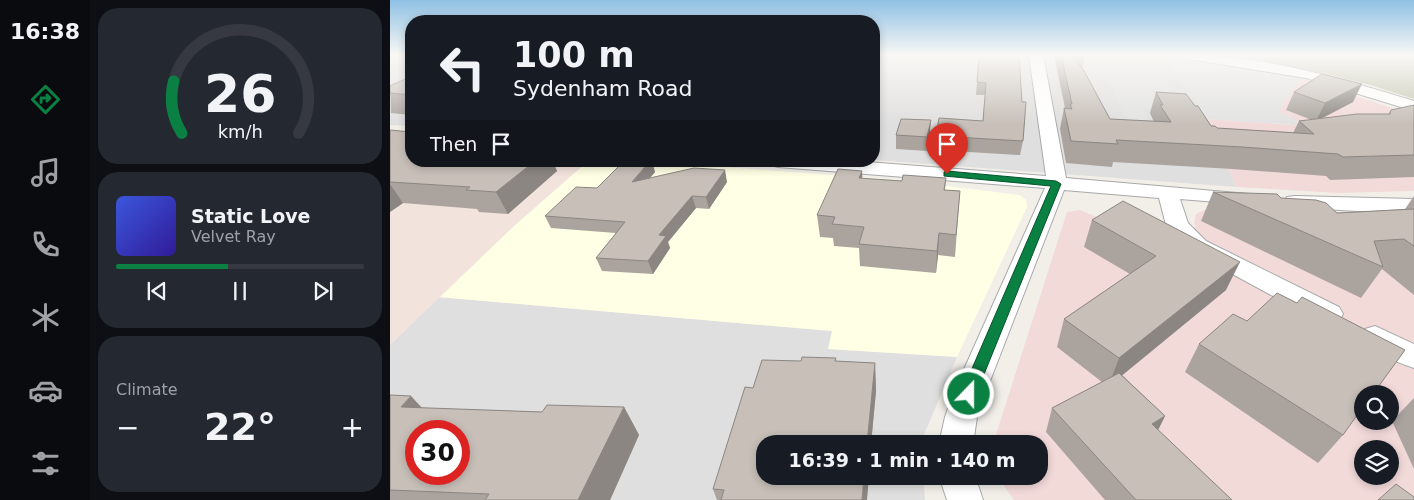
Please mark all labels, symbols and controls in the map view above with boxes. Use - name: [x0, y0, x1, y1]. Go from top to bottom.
- text: 16:38: [10, 19, 80, 44]
- icon: left: [430, 35, 495, 100]
- text: 100 m: [513, 35, 635, 75]
- text: 26: [204, 64, 276, 124]
- text: Sydenham Road: [513, 76, 692, 101]
- icon: directions: [28, 82, 63, 117]
- text: km/h: [217, 121, 263, 142]
- pin: [926, 123, 968, 174]
- icon: arrive: [487, 130, 515, 158]
- icon: arrive: [933, 130, 961, 158]
- text: Then: [430, 133, 477, 155]
- icon: music: [28, 155, 63, 190]
- text: Static Love: [191, 205, 311, 227]
- icon: phone: [28, 227, 63, 262]
- text: Velvet Ray: [191, 227, 276, 246]
- icon: previous: [143, 277, 171, 305]
- icon: pause: [226, 277, 254, 305]
- icon: next: [309, 277, 337, 305]
- icon: climate: [28, 300, 63, 335]
- position arrow: [942, 367, 994, 419]
- icon: car: [28, 373, 63, 408]
- text: Climate: [116, 380, 178, 399]
- map controls: [1354, 385, 1399, 485]
- button: search: [1354, 385, 1399, 430]
- text: 22°: [204, 405, 276, 449]
- text: −: [116, 411, 139, 444]
- text: +: [341, 411, 364, 444]
- speed limit sign: 30: [405, 420, 470, 485]
- button: layers: [1354, 440, 1399, 485]
- icon: filters: [28, 446, 63, 481]
- text: 16:39 · 1 min · 140 m: [788, 449, 1016, 471]

